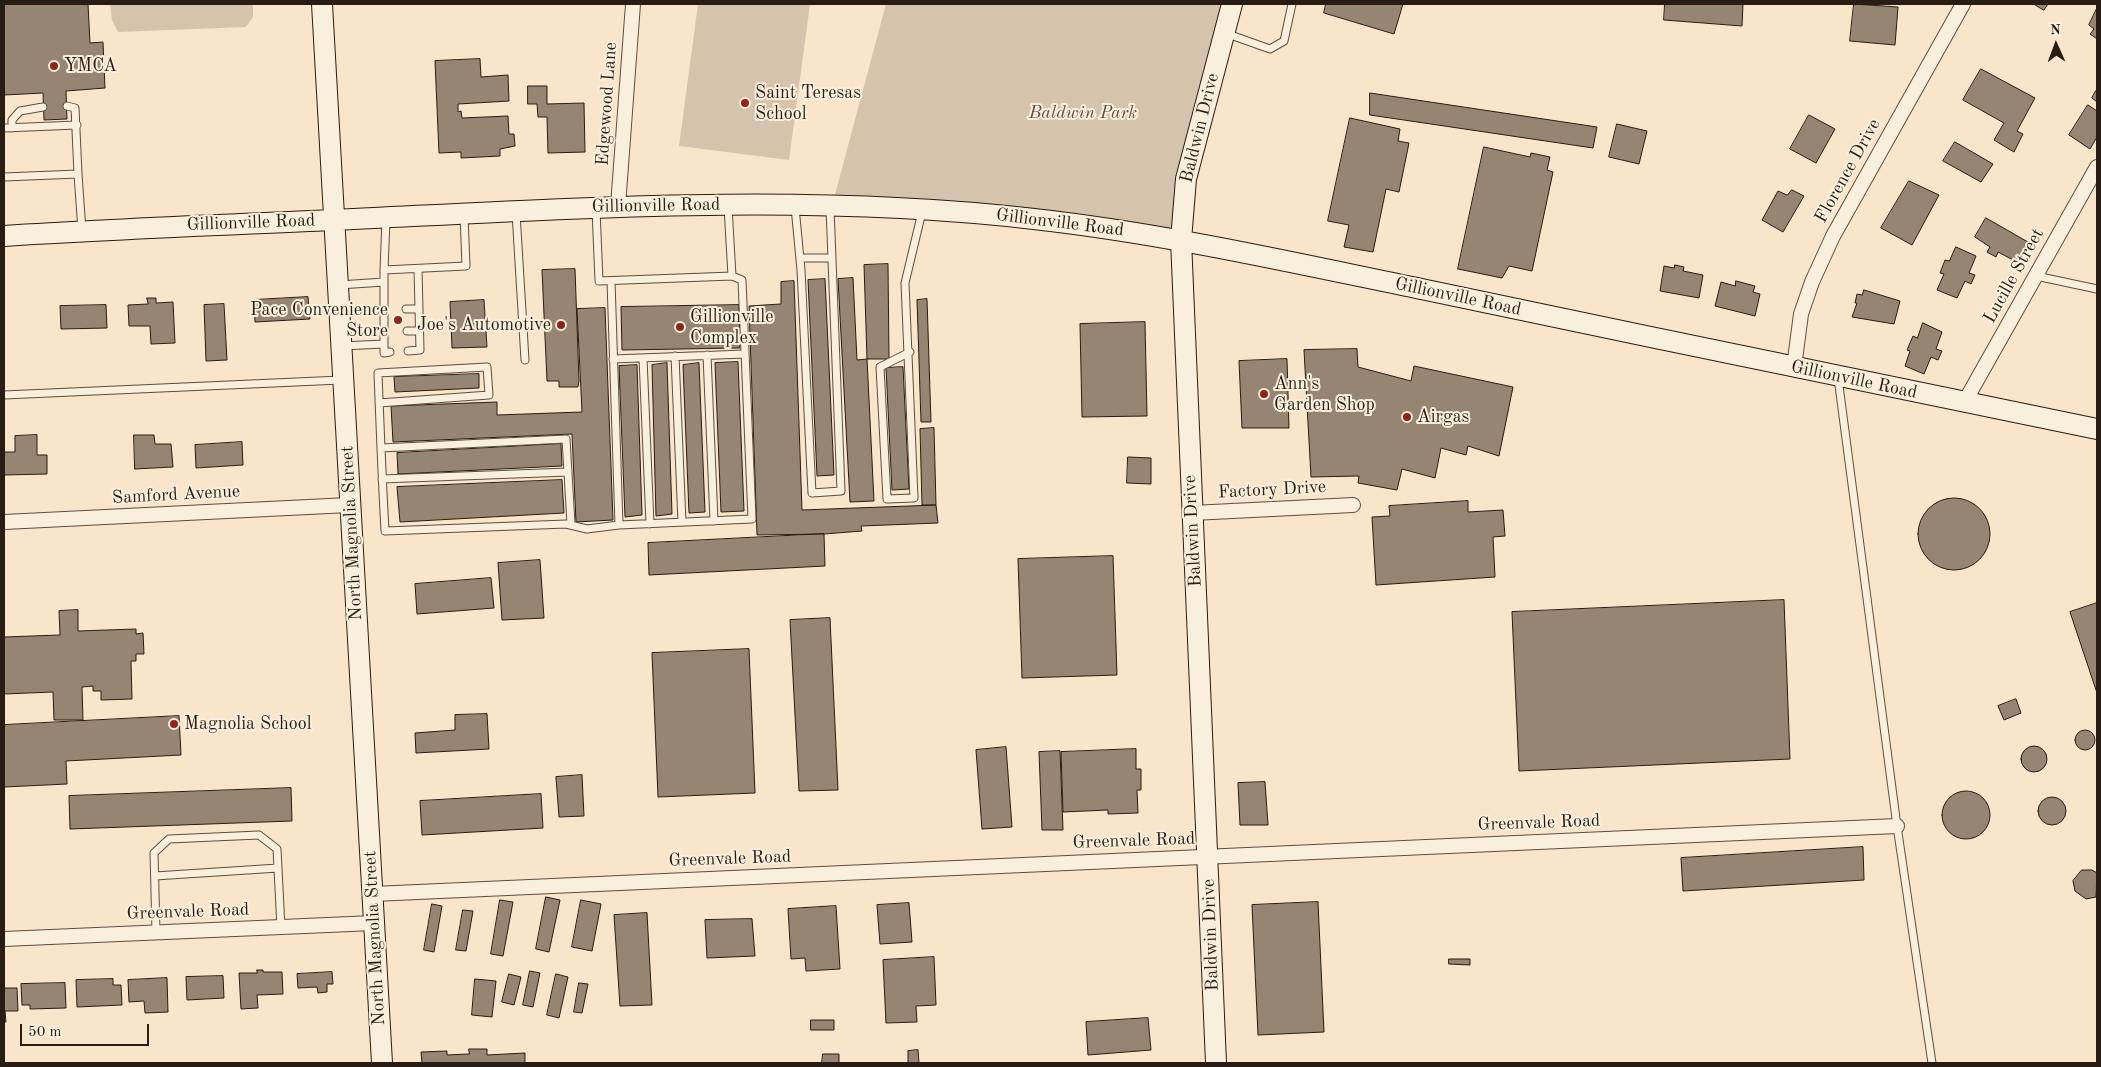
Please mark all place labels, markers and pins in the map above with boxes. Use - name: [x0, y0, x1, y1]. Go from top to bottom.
- place label: YMCA: [64, 55, 117, 77]
- marker: YMCA: [48, 60, 60, 72]
- place label: Saint Teresas School: [755, 82, 861, 125]
- marker: Saint Teresas School: [739, 97, 751, 109]
- place label: Pace Convenience Store: [250, 299, 388, 342]
- place label: Gillionville Complex: [690, 306, 773, 348]
- marker: Pace Convenience Store: [392, 314, 404, 326]
- place label: Joe's Automotive: [417, 314, 551, 336]
- marker: Joe's Automotive: [555, 319, 567, 331]
- marker: Gillionville Complex: [674, 321, 686, 333]
- place label: Ann's Garden Shop: [1274, 373, 1375, 416]
- marker: Ann's Garden Shop: [1258, 388, 1270, 400]
- place label: Airgas: [1417, 406, 1469, 428]
- marker: Airgas: [1401, 411, 1413, 423]
- place label: Magnolia School: [184, 713, 312, 735]
- marker: Magnolia School: [168, 718, 180, 730]

